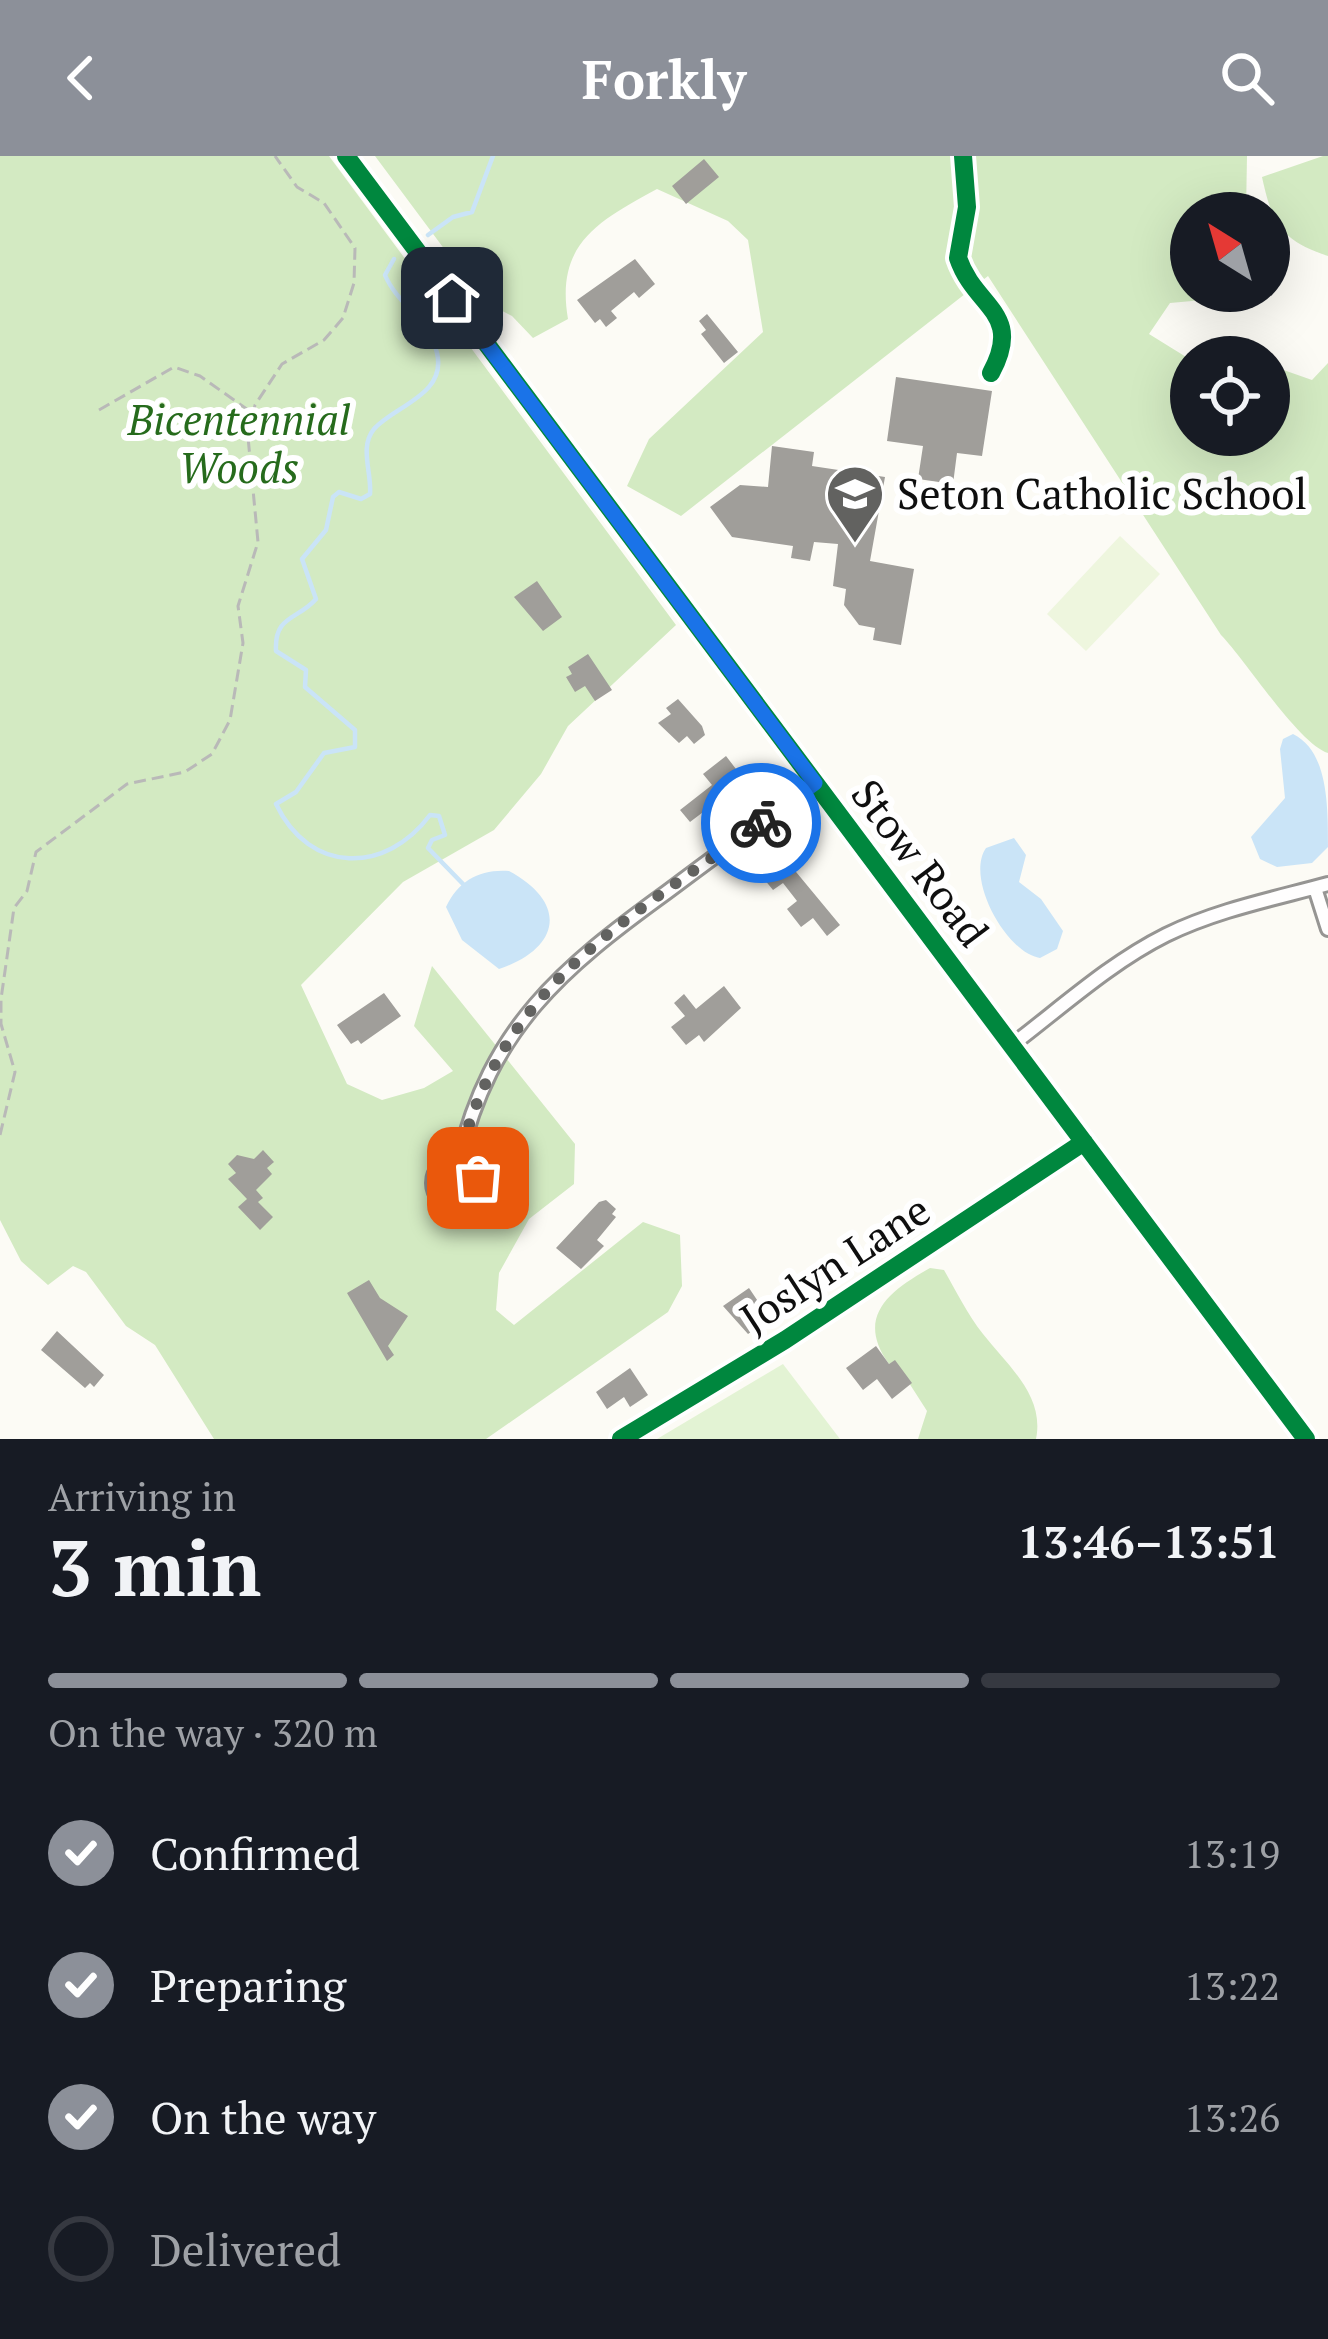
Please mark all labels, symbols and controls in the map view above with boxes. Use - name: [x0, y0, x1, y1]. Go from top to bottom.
- text: Forkly: [582, 43, 746, 114]
- icon: back: [48, 45, 114, 111]
- icon: search: [1214, 45, 1280, 111]
- north arrow: [1170, 192, 1290, 312]
- map controls: [1170, 192, 1290, 456]
- pin: [401, 247, 503, 349]
- icon: home: [419, 265, 485, 331]
- button: locate: [1170, 336, 1290, 456]
- park label: Bicentennial Woods: [127, 391, 351, 495]
- school or university icon: Seton Catholic School: [824, 463, 886, 545]
- place label: Seton Catholic School: [897, 465, 1307, 521]
- courier: [701, 763, 821, 883]
- street label: Stow Road: [840, 768, 1002, 957]
- icon: bike: [728, 790, 794, 856]
- pin: [427, 1127, 529, 1229]
- icon: bag: [445, 1145, 511, 1211]
- street label: Joslyn Lane: [729, 1181, 940, 1345]
- text: Arriving in: [48, 1470, 236, 1522]
- text: 13:46–13:51: [1018, 1511, 1280, 1571]
- text: 3 min: [48, 1515, 261, 1618]
- text: On the way · 320 m: [48, 1706, 378, 1758]
- icon: check: [48, 1820, 114, 1886]
- text: Confirmed: [150, 1823, 360, 1883]
- text: 13:19: [1184, 1827, 1280, 1879]
- icon: check: [48, 1952, 114, 2018]
- text: Preparing: [150, 1955, 346, 2015]
- text: 13:22: [1184, 1959, 1280, 2011]
- icon: check: [48, 2084, 114, 2150]
- text: On the way: [150, 2087, 376, 2147]
- text: 13:26: [1184, 2091, 1280, 2143]
- text: Delivered: [150, 2219, 341, 2279]

